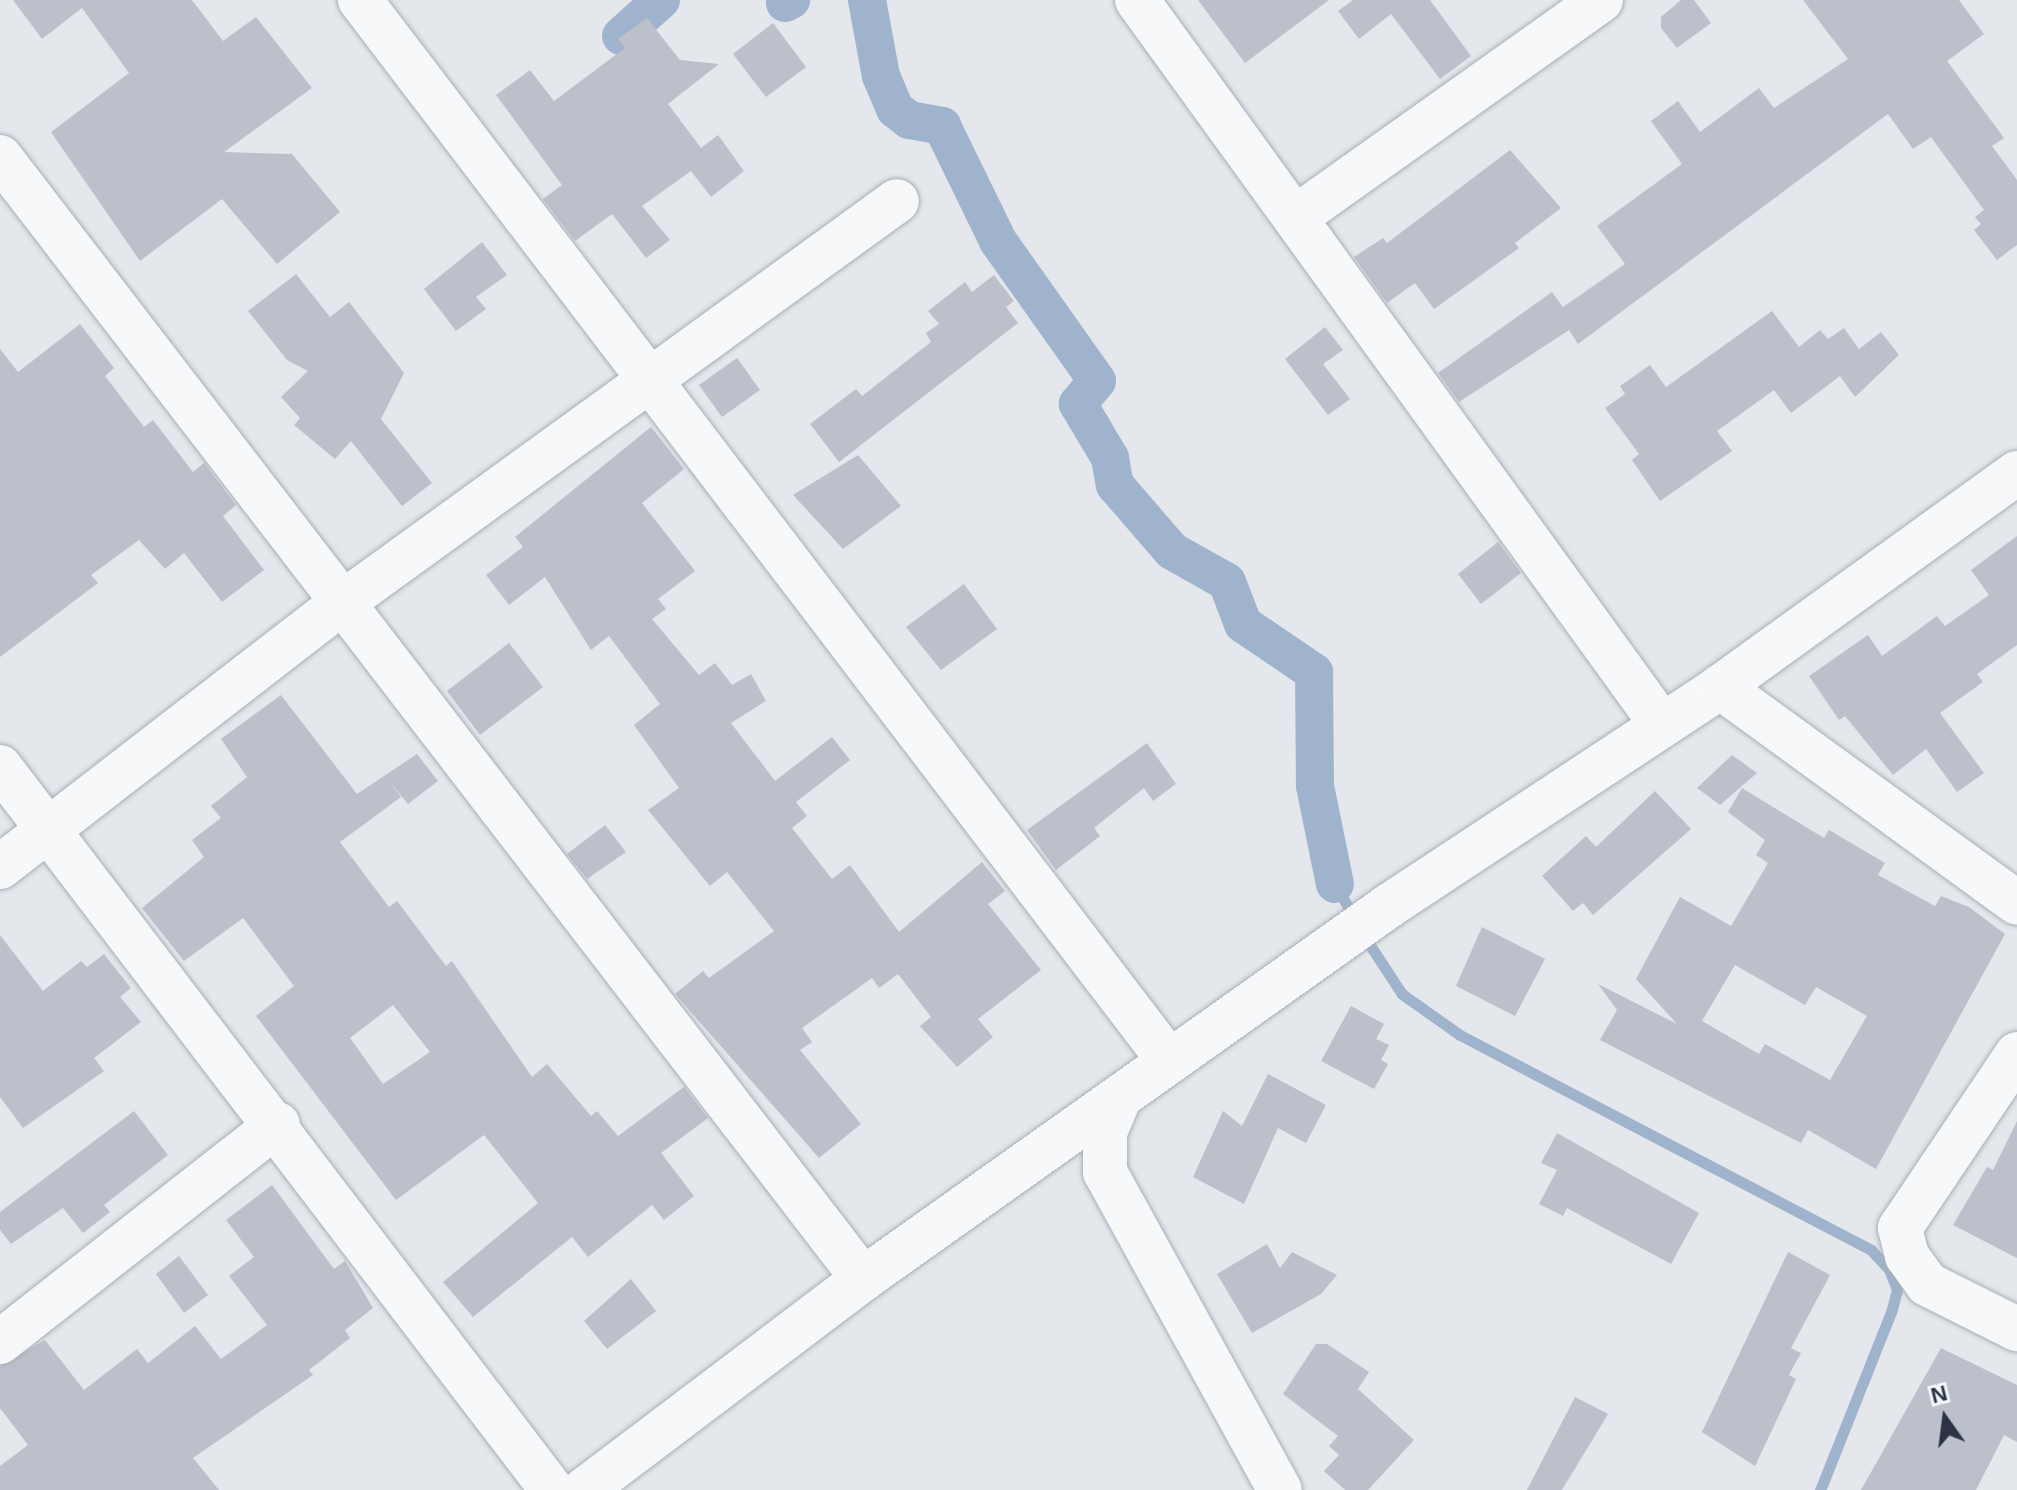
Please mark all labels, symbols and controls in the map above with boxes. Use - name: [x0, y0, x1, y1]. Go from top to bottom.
- north arrow: [1905, 1378, 1985, 1458]
- text: N: [1928, 1380, 1950, 1408]

